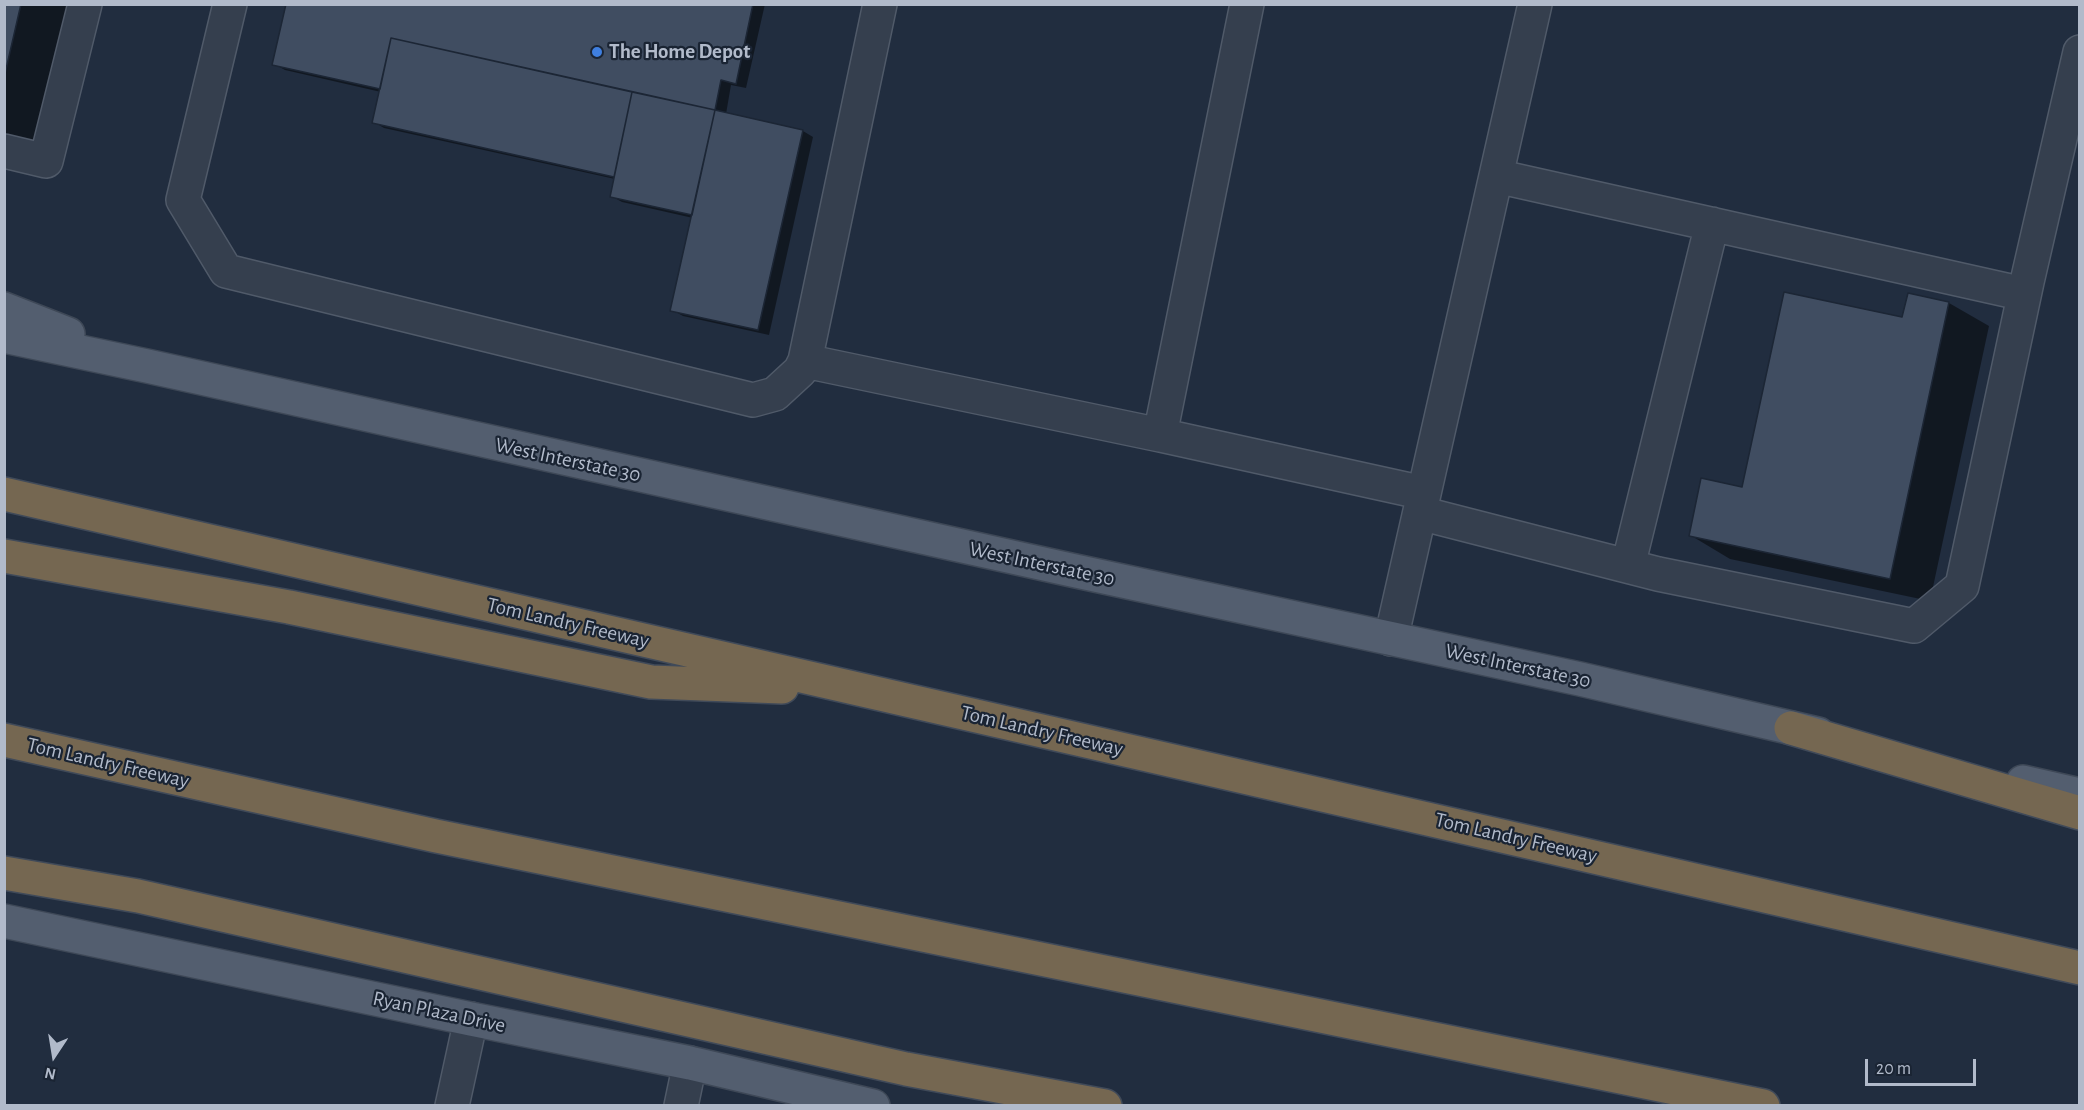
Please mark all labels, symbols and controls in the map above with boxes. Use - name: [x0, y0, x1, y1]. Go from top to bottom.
- place label: The Home Depot: [609, 39, 750, 65]
- marker: The Home Depot: [590, 45, 604, 59]
- street label: West Interstate 30: [493, 432, 643, 488]
- street label: West Interstate 30: [967, 536, 1117, 592]
- street label: Tom Landry Freeway: [485, 592, 651, 654]
- street label: West Interstate 30: [1443, 638, 1593, 694]
- street label: Tom Landry Freeway: [959, 700, 1125, 762]
- street label: Tom Landry Freeway: [25, 732, 191, 794]
- street label: Tom Landry Freeway: [1433, 807, 1599, 869]
- street label: Ryan Plaza Drive: [370, 986, 508, 1038]
- north arrow: [24, 1026, 84, 1086]
- scale bar: [1868, 1047, 1979, 1085]
- text: 20 m: [1876, 1060, 1911, 1078]
- text: N: [43, 1065, 57, 1083]

